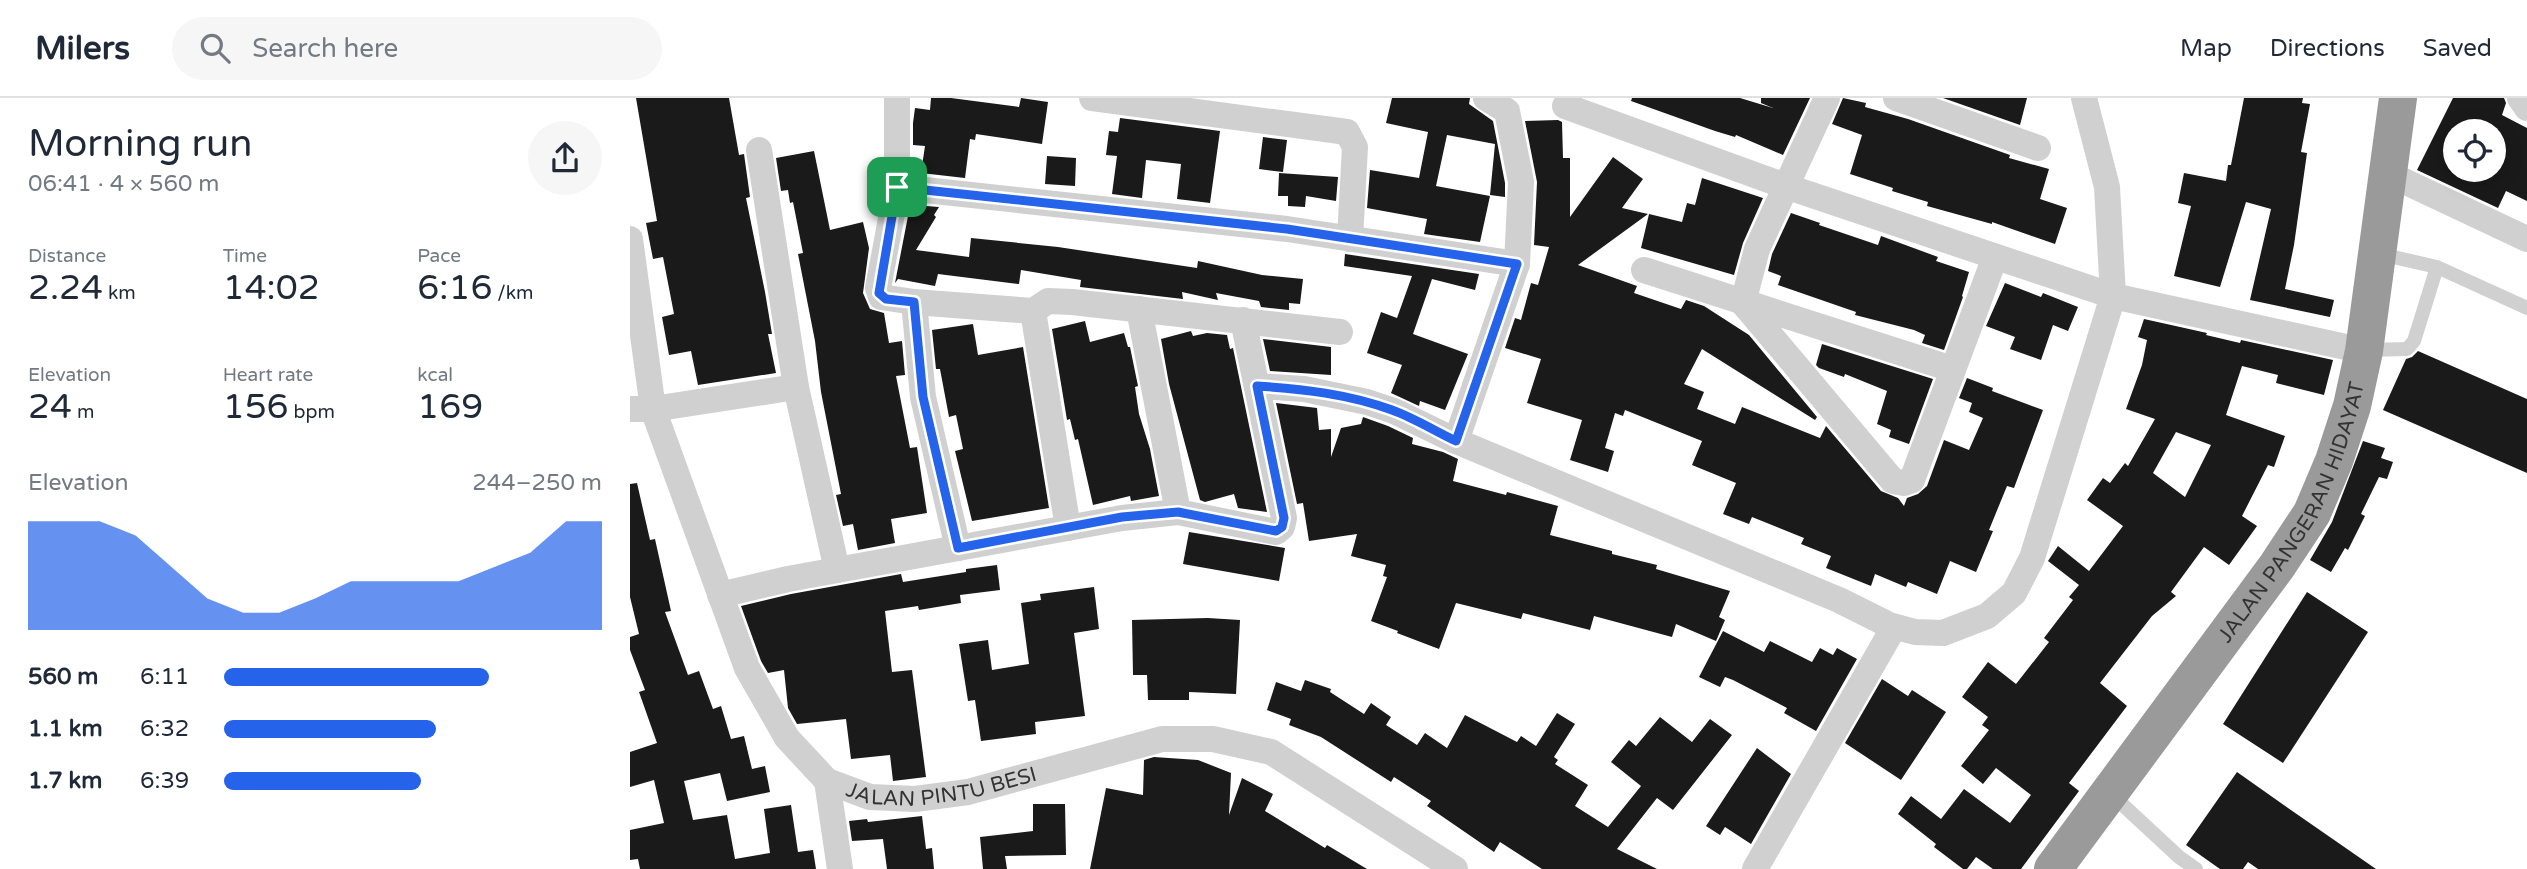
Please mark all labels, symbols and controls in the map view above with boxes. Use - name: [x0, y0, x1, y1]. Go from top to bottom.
- search box: [172, 17, 662, 80]
- text: Milers: [35, 29, 130, 68]
- icon: search: [196, 29, 234, 67]
- text: Search here: [252, 33, 398, 64]
- text: Map: [2180, 34, 2232, 63]
- text: Directions: [2270, 34, 2385, 63]
- text: Saved: [2423, 34, 2492, 63]
- map controls: [2443, 119, 2506, 182]
- button: locate: [2443, 119, 2506, 182]
- text: Morning run: [28, 121, 252, 167]
- button: share: [528, 121, 602, 195]
- pin: [867, 157, 927, 217]
- icon: arrive: [878, 168, 916, 206]
- text: 06:41 · 4 × 560 m: [28, 170, 219, 198]
- text: Distance: [28, 245, 106, 267]
- text: Time: [223, 245, 267, 267]
- text: Pace: [417, 245, 461, 267]
- text: 2.24: [28, 267, 103, 309]
- text: 14:02: [223, 267, 320, 309]
- text: 6:16: [417, 267, 492, 309]
- text: km: [103, 282, 136, 304]
- text: /km: [492, 282, 534, 304]
- text: Elevation: [28, 364, 111, 386]
- text: Heart rate: [223, 364, 313, 386]
- text: kcal: [417, 364, 453, 386]
- street label: JALAN PANGERAN HIDAYAT: [2213, 379, 2370, 648]
- text: 24: [28, 386, 72, 428]
- text: 156: [223, 386, 289, 428]
- text: 169: [417, 386, 483, 428]
- text: m: [72, 401, 94, 423]
- text: bpm: [289, 401, 335, 423]
- text: Elevation: [28, 469, 129, 497]
- text: 244–250 m: [472, 469, 602, 497]
- text: 560 m: [28, 663, 98, 691]
- text: 6:11: [140, 663, 189, 691]
- text: 1.1 km: [28, 715, 103, 743]
- text: 6:32: [140, 715, 189, 743]
- street label: JALAN PINTU BESI: [843, 762, 1039, 812]
- text: 1.7 km: [28, 767, 102, 795]
- text: 6:39: [140, 767, 189, 795]

